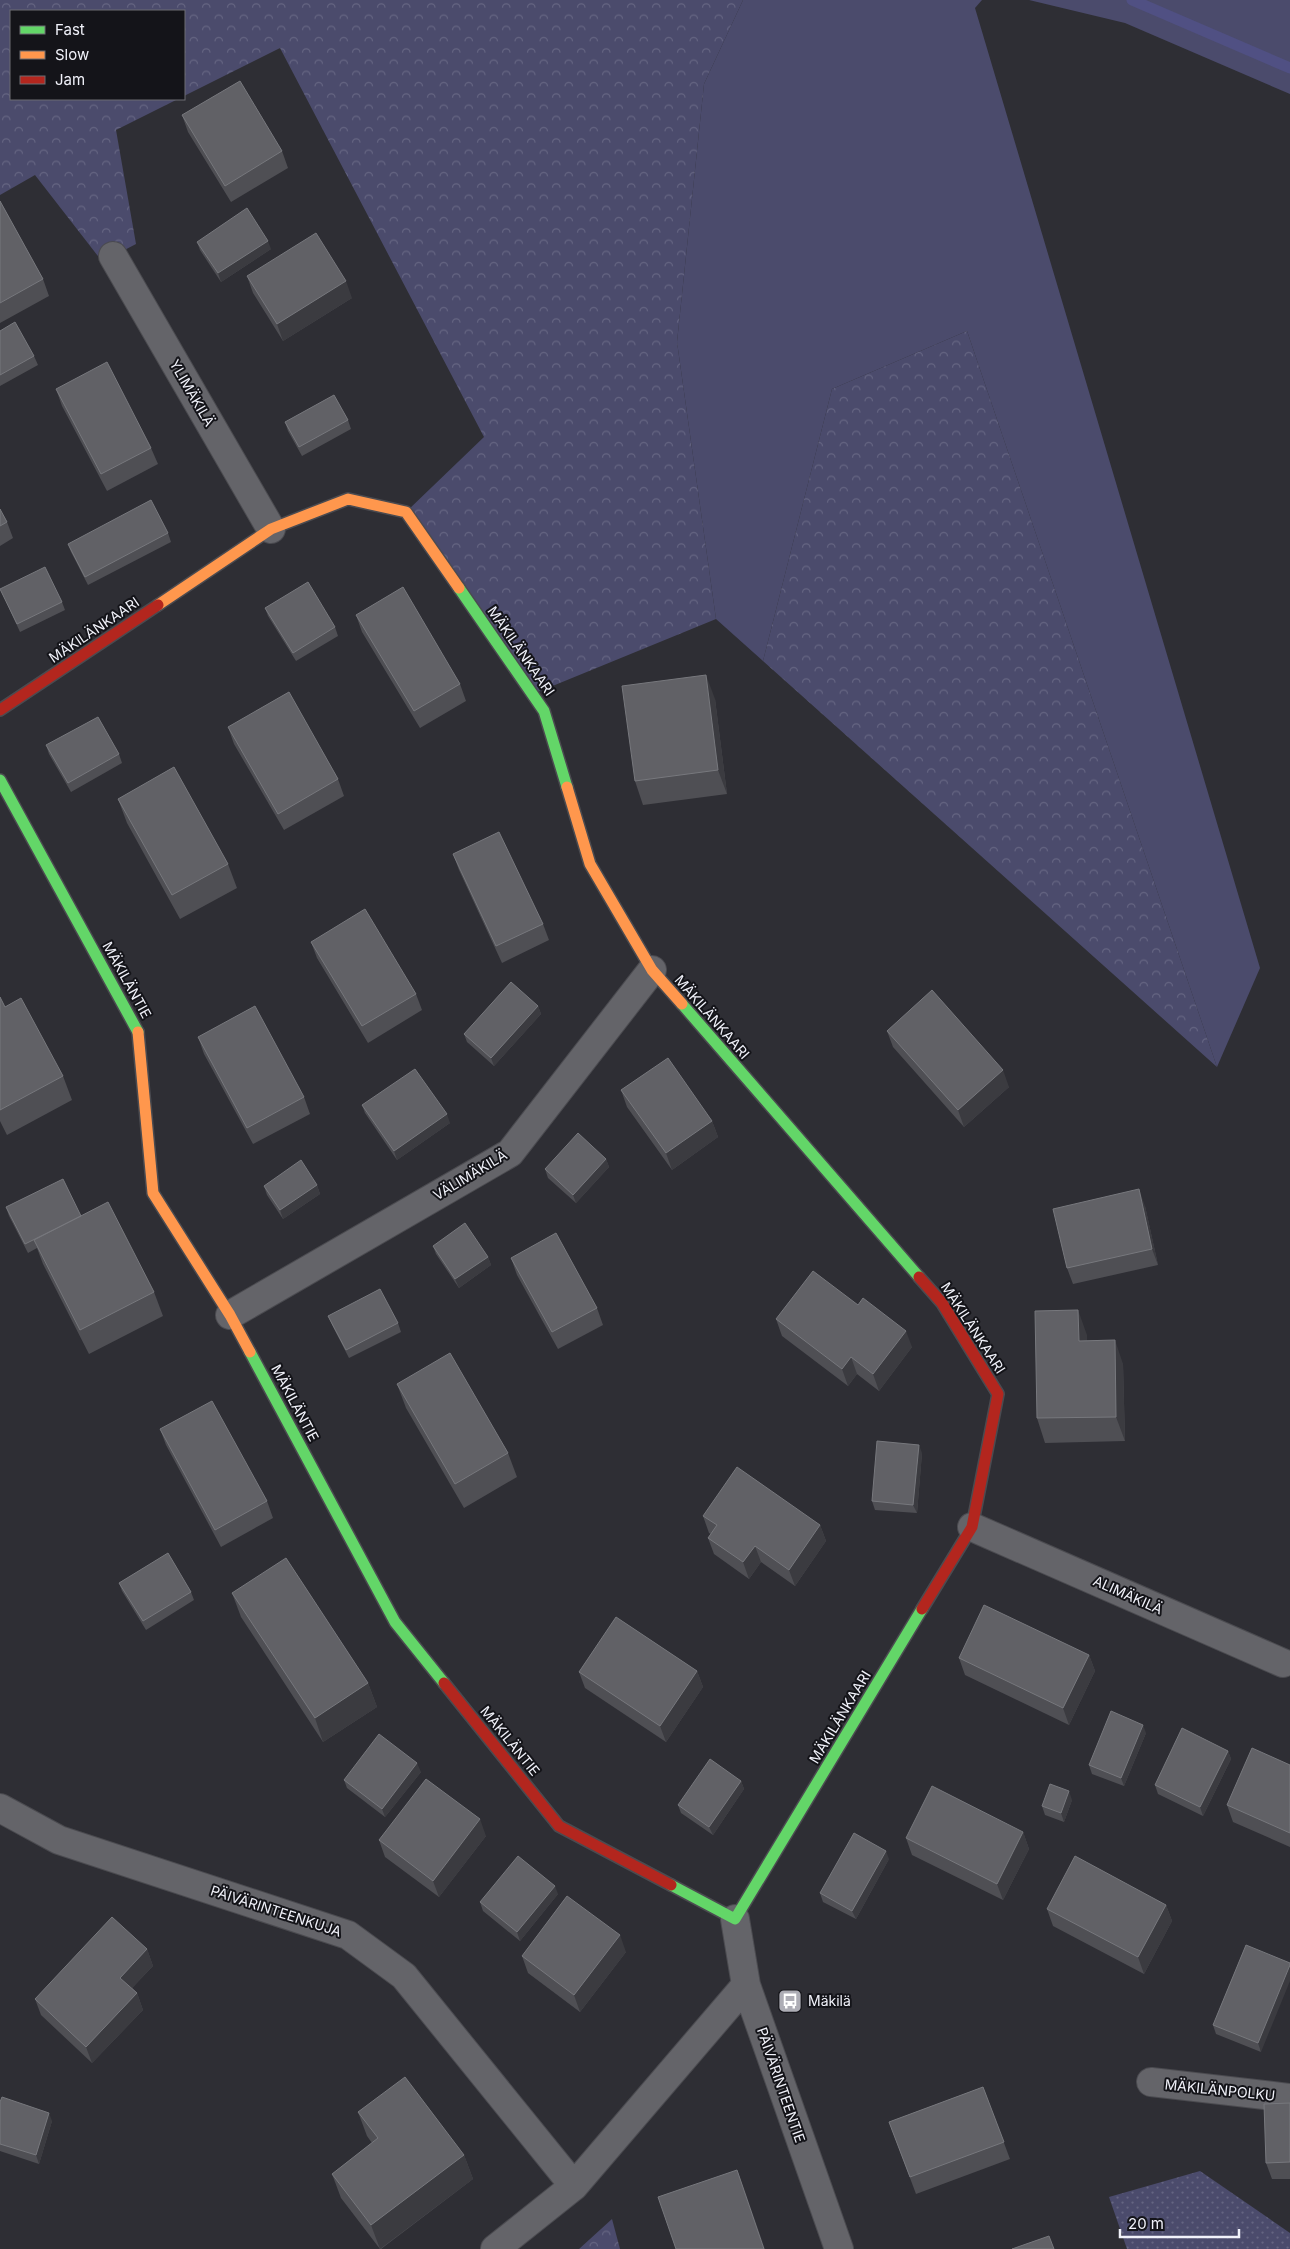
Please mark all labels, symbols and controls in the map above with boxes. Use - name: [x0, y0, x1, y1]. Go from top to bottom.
- legend: [10, 10, 185, 100]
- text: Fast: [55, 20, 85, 39]
- text: Slow: [55, 45, 89, 64]
- text: Jam: [55, 70, 85, 89]
- street label: YLIMÄKILÄ: [167, 356, 219, 429]
- street label: MÄKILÄNKAARI: [45, 593, 142, 666]
- street label: MÄKILÄNKAARI: [484, 603, 559, 699]
- street label: MÄKILÄNTIE: [99, 939, 155, 1021]
- street label: MÄKILÄNKAARI: [671, 971, 753, 1062]
- street label: VÄLIMÄKILÄ: [430, 1146, 510, 1203]
- street label: MÄKILÄNKAARI: [938, 1279, 1009, 1377]
- street label: MÄKILÄNTIE: [268, 1361, 323, 1444]
- street label: ALIMÄKILÄ: [1091, 1572, 1166, 1618]
- street label: MÄKILÄNKAARI: [805, 1667, 874, 1766]
- street label: MÄKILÄNTIE: [477, 1702, 544, 1779]
- street label: PÄIVÄRINTEENKUJA: [209, 1881, 344, 1940]
- bus stop icon: Mäkilä: [777, 1988, 803, 2014]
- place label: Mäkilä: [808, 1992, 851, 2009]
- street label: PÄIVÄRINTEENTIE: [754, 2025, 809, 2145]
- street label: MÄKILÄNPOLKU: [1164, 2075, 1276, 2104]
- scale bar: [1120, 2206, 1239, 2238]
- text: 20 m: [1128, 2214, 1164, 2233]

